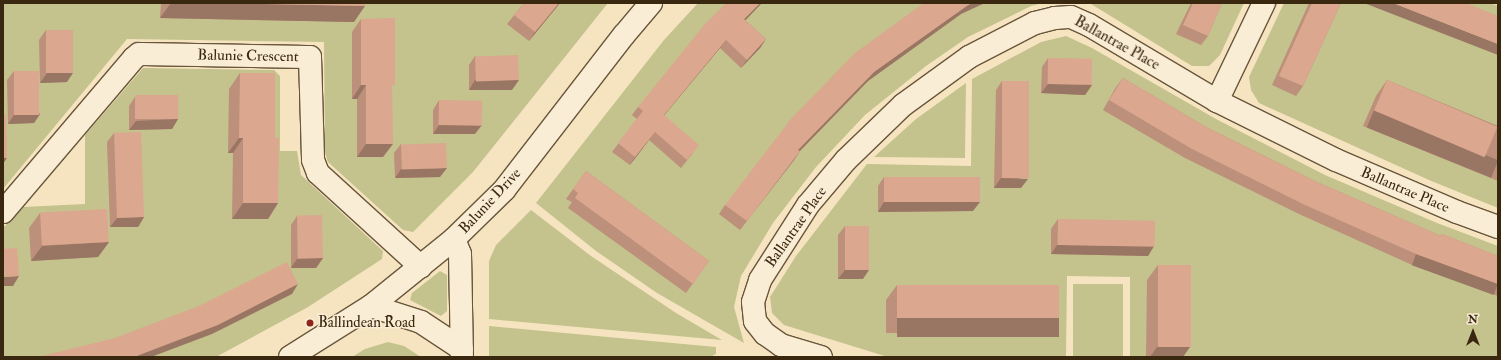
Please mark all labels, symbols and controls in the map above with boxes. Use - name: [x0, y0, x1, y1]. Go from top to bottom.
- street label: Ballantrae Place: [1071, 12, 1163, 74]
- street label: Balunie Crescent: [197, 46, 299, 66]
- street label: Ballantrae Place: [1358, 163, 1452, 217]
- street label: Balunie Drive: [455, 165, 525, 237]
- street label: Ballantrae Place: [761, 183, 831, 271]
- north arrow: [1453, 312, 1493, 352]
- text: N: [1468, 313, 1478, 326]
- place label: Ballindean Road: [318, 314, 415, 332]
- marker: Ballindean Road: [305, 318, 315, 328]

